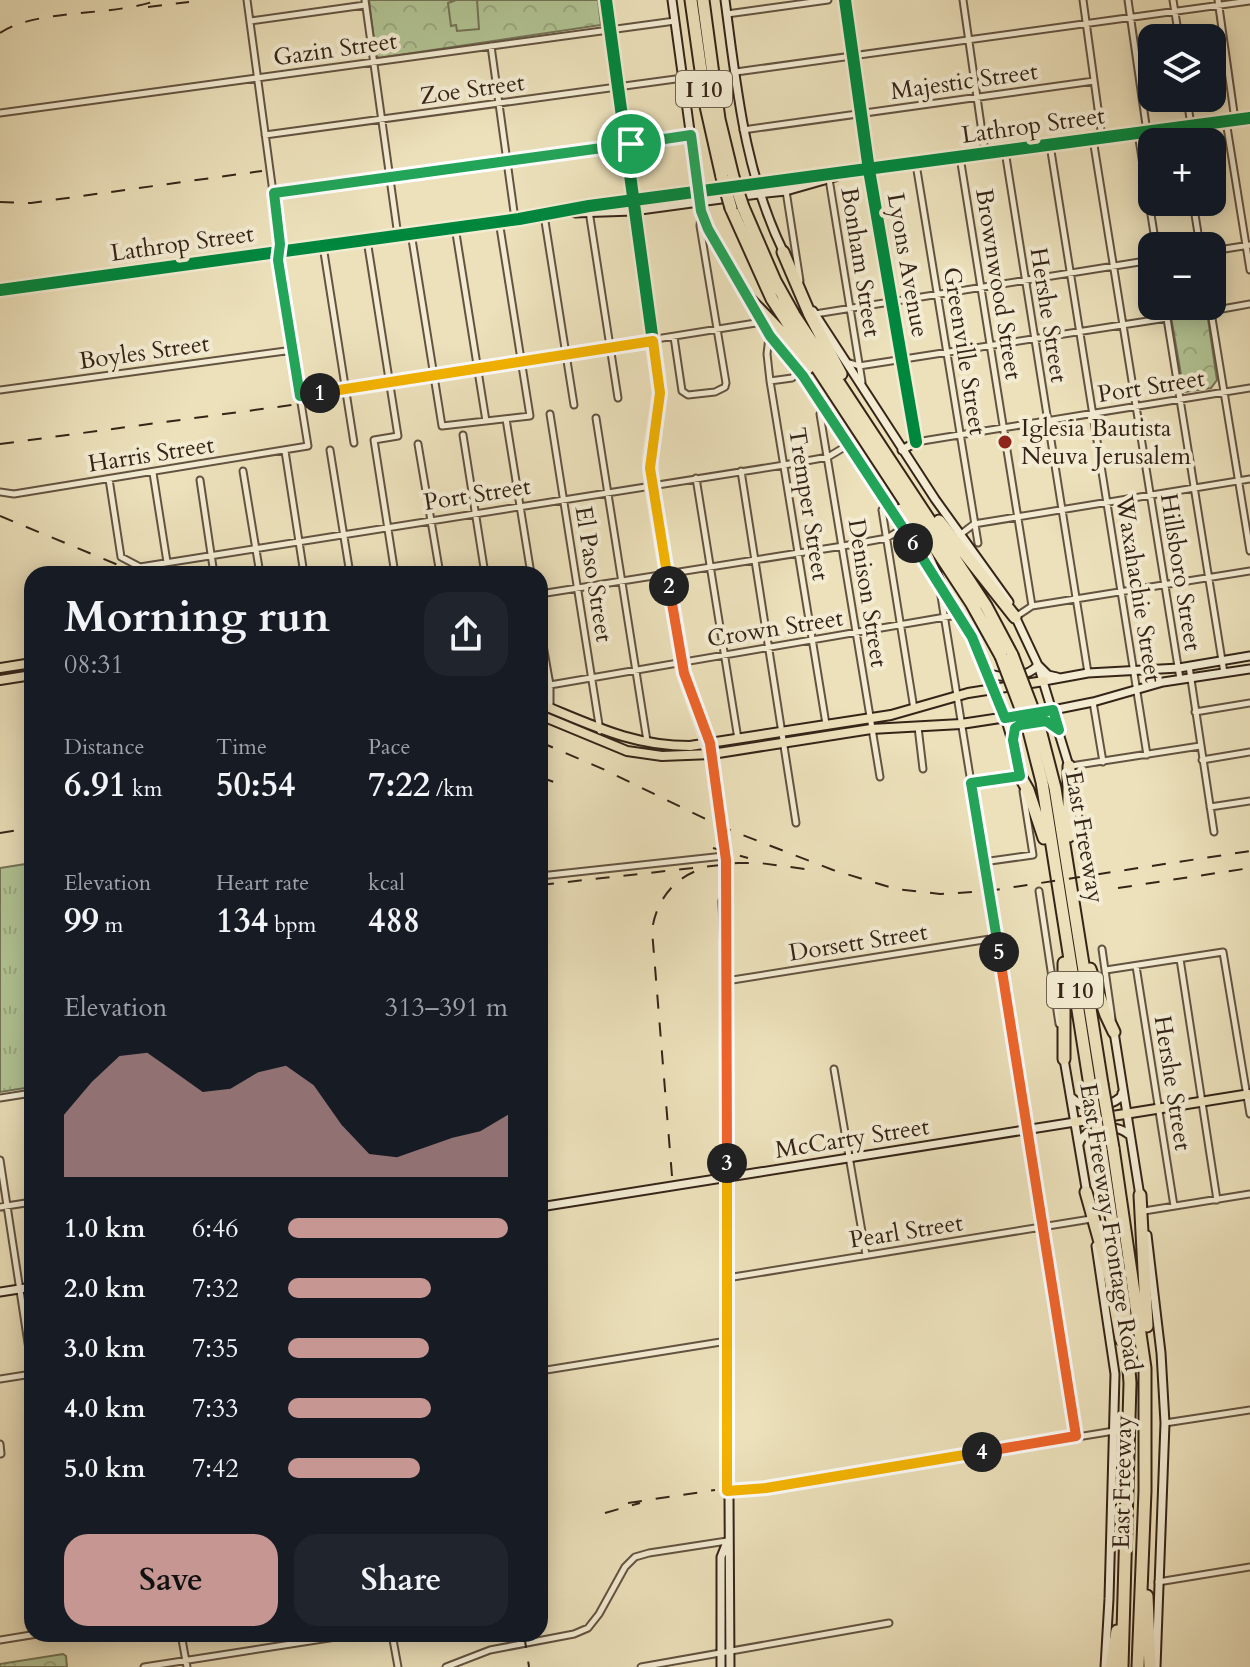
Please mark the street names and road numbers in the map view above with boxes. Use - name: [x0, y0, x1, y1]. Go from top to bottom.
- street label: Gazin Street: [271, 24, 400, 75]
- street label: Majestic Street: [888, 55, 1040, 108]
- street label: Zoe Street: [418, 66, 527, 113]
- road number: I 10: [676, 71, 732, 107]
- street label: Lathrop Street: [959, 99, 1107, 152]
- street label: Bonham Street: [832, 185, 889, 340]
- street label: Brownwood Street: [967, 186, 1030, 382]
- street label: Lyons Avenue: [879, 190, 936, 340]
- street label: Lathrop Street: [108, 217, 256, 270]
- street label: Hershe Street: [1022, 245, 1076, 385]
- street label: Greenville Street: [935, 265, 994, 438]
- street label: Boyles Street: [77, 327, 212, 378]
- street label: Port Street: [1095, 362, 1207, 411]
- street label: Tremper Street: [780, 425, 837, 583]
- street label: Harris Street: [86, 428, 217, 481]
- street label: Port Street: [421, 470, 533, 519]
- street label: Hillsboro Street: [1152, 491, 1209, 654]
- street label: Waxahachie Street: [1107, 492, 1170, 685]
- street label: El Paso Street: [566, 504, 621, 645]
- street label: Denison Street: [840, 517, 896, 670]
- street label: Crown Street: [705, 601, 846, 656]
- street label: East Freeway: [1057, 768, 1112, 906]
- street label: Dorsett Street: [787, 915, 930, 970]
- road number: I 10: [1047, 972, 1103, 1008]
- street label: Hershe Street: [1146, 1013, 1200, 1153]
- street label: East Freeway Frontage Road: [1071, 1081, 1150, 1373]
- street label: McCarty Street: [773, 1110, 932, 1167]
- street label: Pearl Street: [847, 1206, 966, 1257]
- street label: East Freeway: [1105, 1415, 1140, 1549]

